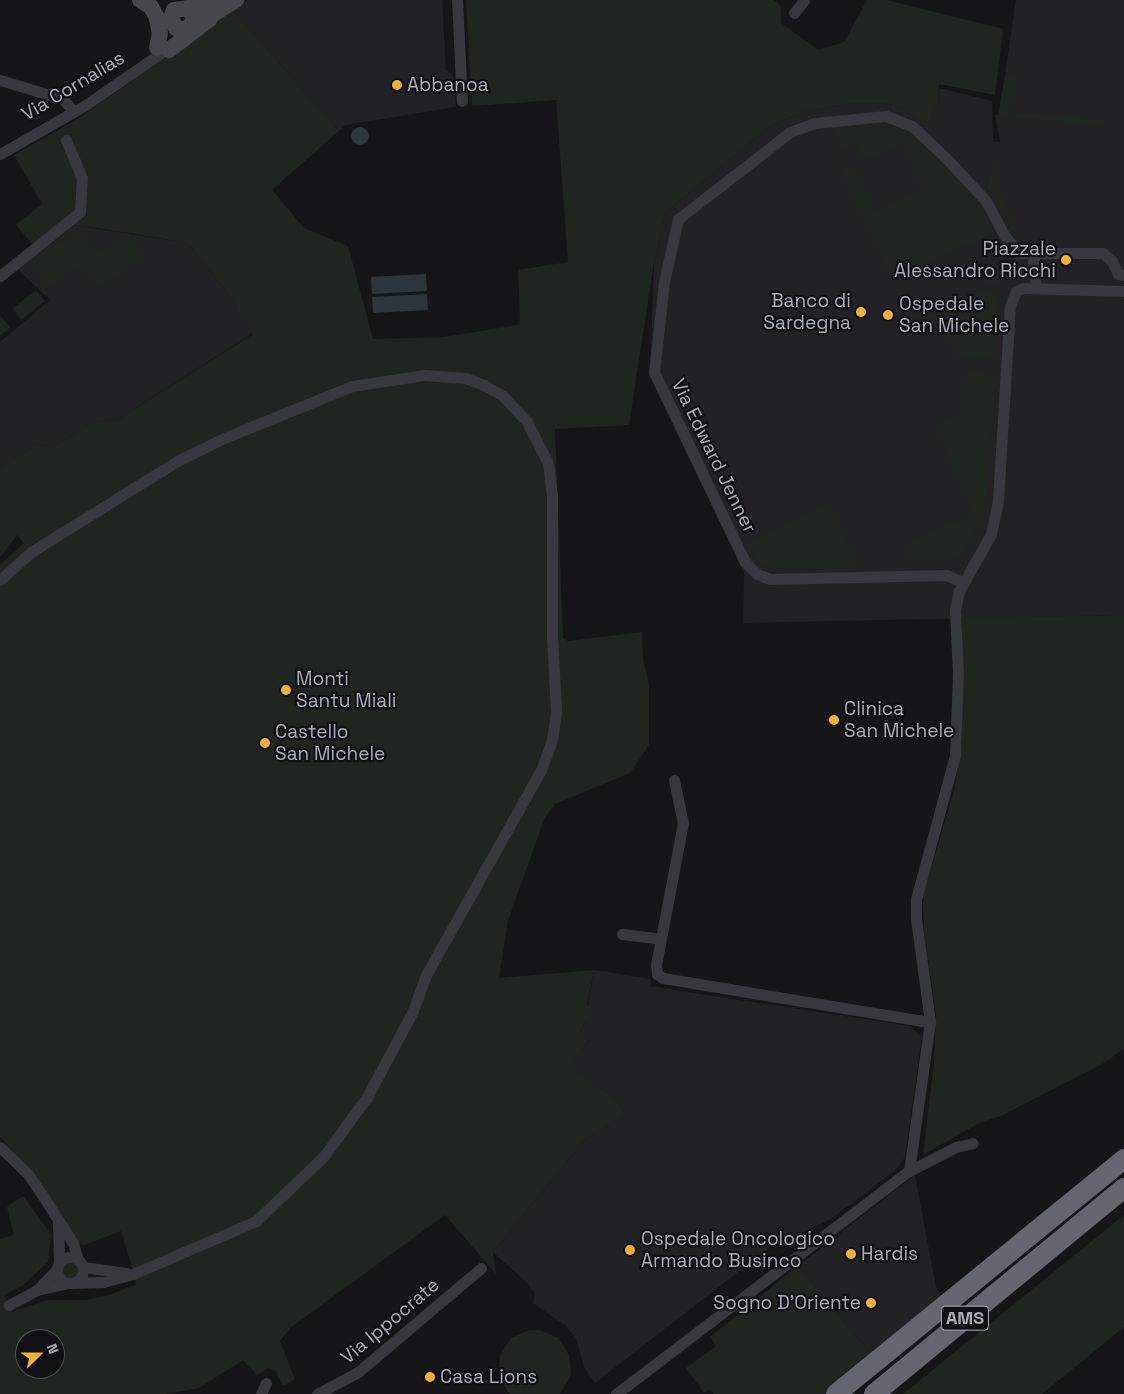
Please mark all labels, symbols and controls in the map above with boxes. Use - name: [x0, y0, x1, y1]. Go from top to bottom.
- street label: Via Cornalias: [17, 46, 129, 126]
- place label: Abbanoa: [407, 74, 489, 96]
- marker: Abbanoa: [391, 79, 403, 91]
- place label: Piazzale Alessandro Ricchi: [894, 238, 1056, 282]
- marker: Piazzale Alessandro Ricchi: [1060, 254, 1072, 266]
- place label: Banco di Sardegna: [763, 290, 851, 334]
- place label: Ospedale San Michele: [899, 293, 1009, 337]
- marker: Banco di Sardegna: [855, 306, 867, 318]
- marker: Ospedale San Michele: [881, 308, 895, 322]
- street label: Via Edward Jenner: [667, 375, 761, 537]
- place label: Monti Santu Miali: [296, 668, 397, 712]
- marker: Monti Santu Miali: [280, 684, 292, 696]
- place label: Clinica San Michele: [844, 698, 954, 742]
- marker: Clinica San Michele: [828, 714, 840, 726]
- place label: Castello San Michele: [275, 721, 385, 765]
- marker: Castello San Michele: [259, 737, 271, 749]
- place label: Ospedale Oncologico Armando Businco: [641, 1228, 835, 1272]
- marker: Ospedale Oncologico Armando Businco: [623, 1243, 637, 1257]
- place label: Hardis: [861, 1243, 918, 1265]
- marker: Hardis: [845, 1248, 857, 1260]
- street label: Via Ippocrate: [336, 1273, 444, 1369]
- place label: Sogno D'Oriente: [713, 1292, 861, 1314]
- marker: Sogno D'Oriente: [865, 1297, 877, 1309]
- road number: AMS: [940, 1302, 990, 1334]
- north arrow: [15, 1329, 65, 1379]
- text: N: [43, 1341, 63, 1356]
- place label: Casa Lions: [440, 1366, 537, 1388]
- marker: Casa Lions: [424, 1371, 436, 1383]

